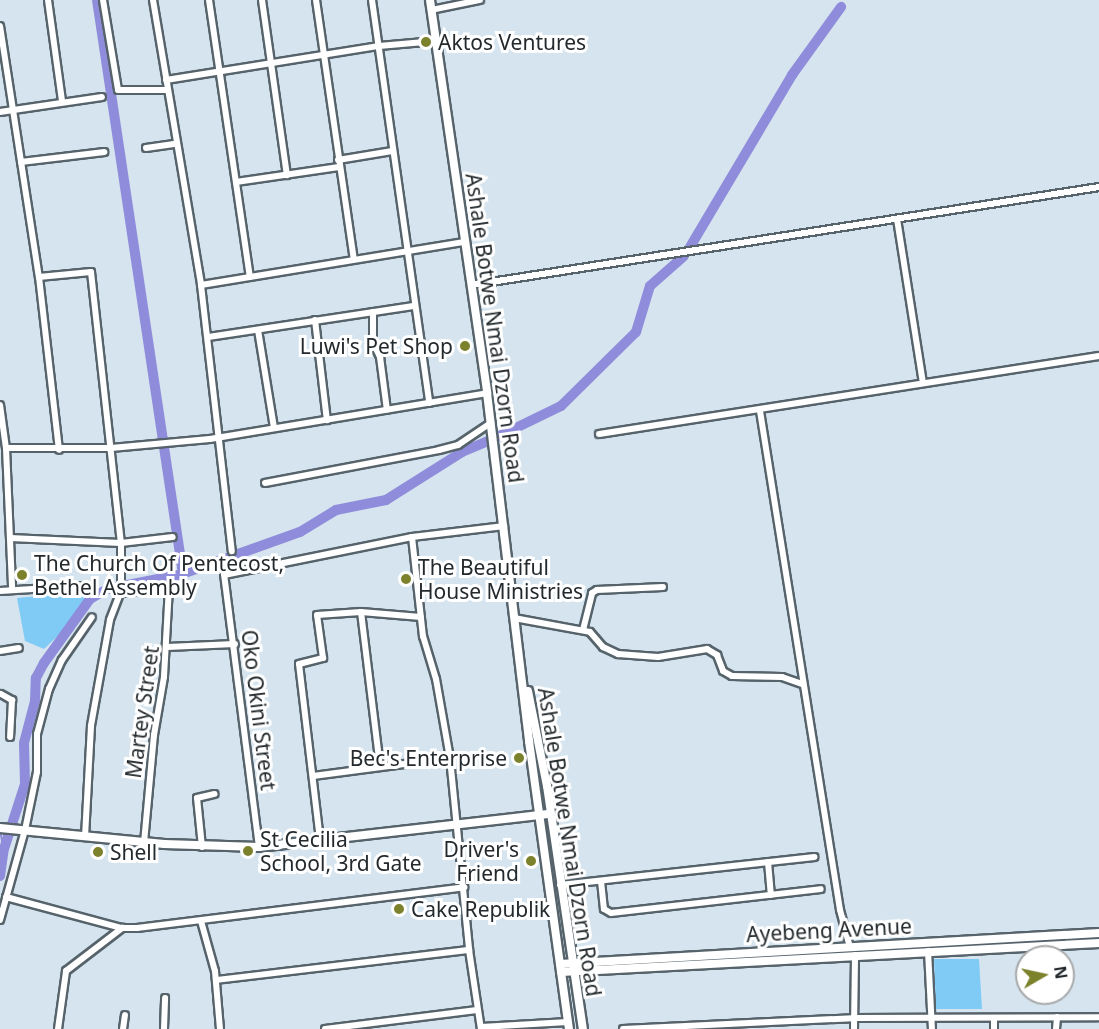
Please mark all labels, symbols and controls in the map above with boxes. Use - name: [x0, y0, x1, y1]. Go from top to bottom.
- place label: Aktos Ventures: [438, 29, 586, 55]
- marker: Aktos Ventures: [419, 35, 433, 49]
- street label: Ashale Botwe Nmai Dzorn Road: [461, 172, 529, 484]
- place label: Luwi's Pet Shop: [300, 333, 453, 359]
- marker: Luwi's Pet Shop: [458, 339, 472, 353]
- place label: The Church Of Pentecost, Bethel Assembly: [34, 550, 284, 600]
- place label: The Beautiful House Ministries: [418, 554, 583, 604]
- marker: The Church Of Pentecost, Bethel Assembly: [15, 568, 29, 582]
- marker: The Beautiful House Ministries: [399, 572, 413, 586]
- street label: Oko Okini Street: [237, 628, 281, 792]
- street label: Martey Street: [120, 644, 164, 780]
- street label: Ashale Botwe Nmai Dzorn Road: [533, 686, 607, 998]
- place label: Bec's Enterprise: [350, 745, 507, 771]
- marker: Bec's Enterprise: [512, 751, 526, 765]
- place label: St Cecilia School, 3rd Gate: [260, 826, 422, 876]
- place label: Driver's Friend: [443, 836, 519, 886]
- place label: Shell: [110, 839, 157, 865]
- marker: St Cecilia School, 3rd Gate: [241, 844, 255, 858]
- marker: Shell: [91, 845, 105, 859]
- marker: Driver's Friend: [524, 854, 538, 868]
- place label: Cake Republik: [411, 896, 550, 922]
- marker: Cake Republik: [392, 902, 406, 916]
- street label: Ayebeng Avenue: [746, 913, 912, 947]
- north arrow: [1015, 945, 1075, 1005]
- text: N: [1049, 964, 1073, 981]

